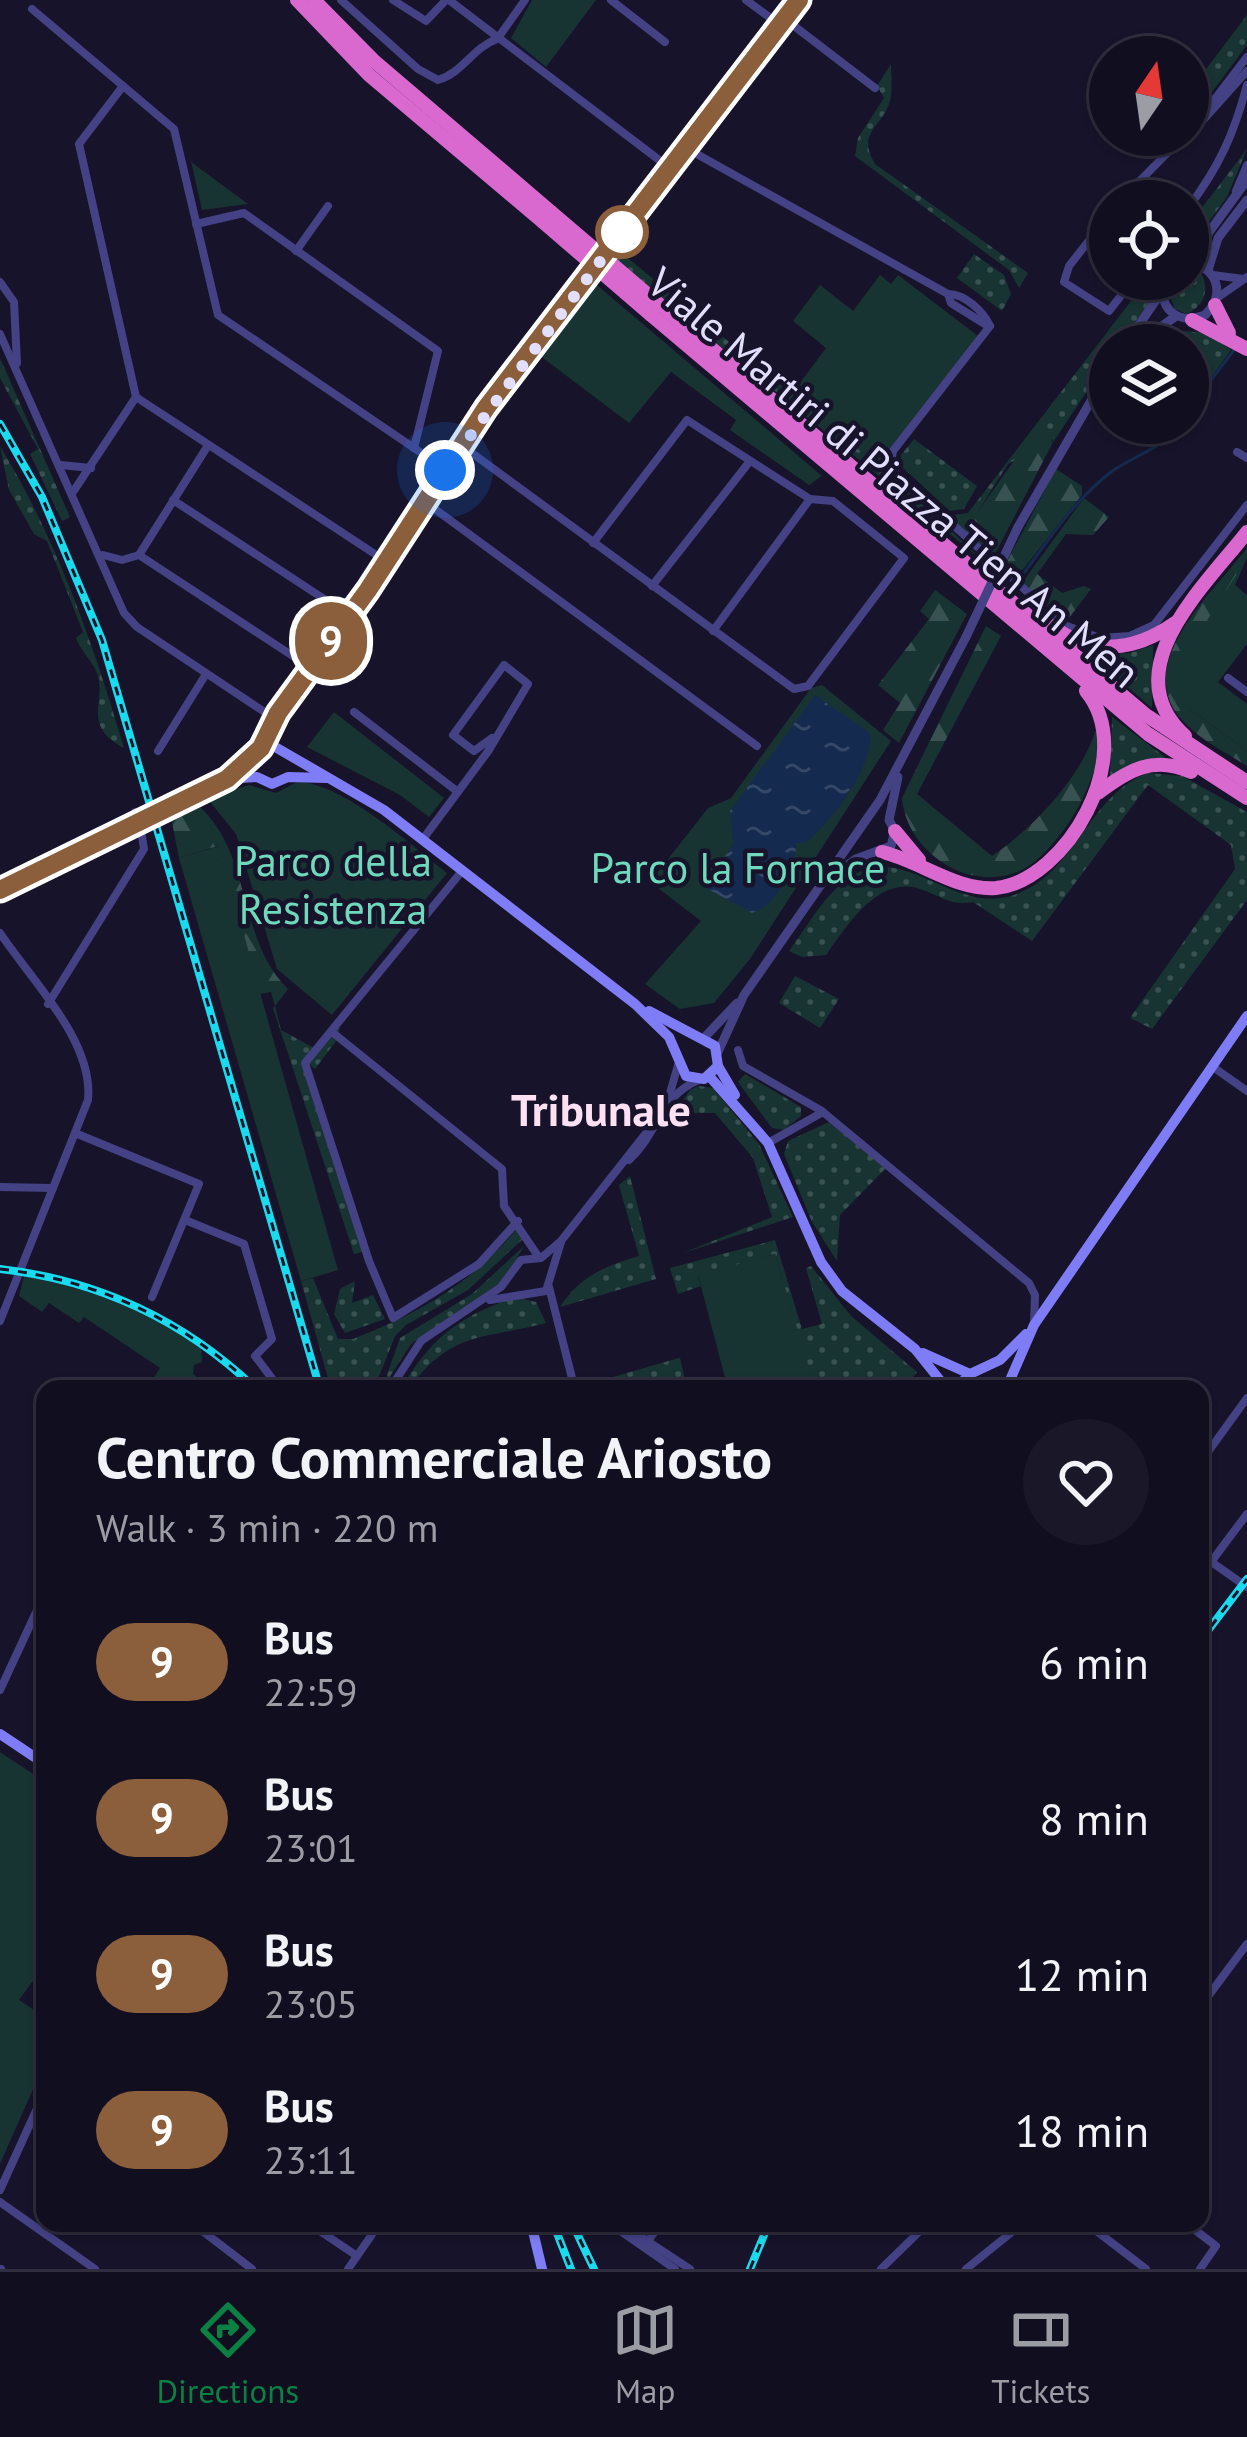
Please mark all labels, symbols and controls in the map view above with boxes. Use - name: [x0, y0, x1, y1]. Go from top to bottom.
- north arrow: [1089, 36, 1209, 156]
- map controls: [1089, 36, 1209, 444]
- button: locate: [1089, 180, 1209, 300]
- unlabelled marker: [597, 207, 647, 257]
- street label: Viale Martiri di Piazza Tien An Men: [636, 254, 1152, 699]
- button: layers: [1089, 324, 1209, 444]
- your location: [415, 440, 475, 500]
- line badge: 9: [292, 602, 370, 680]
- text: 9: [319, 613, 343, 668]
- park label: Parco della Resistenza: [234, 833, 432, 936]
- park label: Parco la Fornace: [591, 840, 885, 895]
- district label: Tribunale: [511, 1080, 691, 1138]
- button: heart: [1023, 1419, 1149, 1545]
- text: Centro Commerciale Ariosto: [96, 1420, 772, 1494]
- text: Walk · 3 min · 220 m: [96, 1502, 438, 1553]
- text: Bus: [264, 1608, 334, 1666]
- text: 6 min: [1039, 1633, 1149, 1691]
- text: 9: [150, 1634, 174, 1689]
- text: 22:59: [264, 1666, 358, 1717]
- text: Bus: [264, 1764, 334, 1822]
- text: 8 min: [1039, 1789, 1149, 1847]
- text: 9: [150, 1790, 174, 1845]
- text: 23:01: [264, 1822, 358, 1873]
- text: Bus: [264, 1920, 334, 1978]
- text: 12 min: [1015, 1945, 1149, 2003]
- text: 9: [150, 1946, 174, 2001]
- text: 23:05: [264, 1978, 358, 2029]
- text: Bus: [264, 2076, 334, 2134]
- text: 18 min: [1015, 2101, 1149, 2159]
- text: 9: [150, 2102, 174, 2157]
- text: 23:11: [264, 2134, 358, 2185]
- tab: Directions: [157, 2297, 299, 2412]
- tab: Map: [612, 2297, 678, 2412]
- tab: Tickets: [991, 2297, 1090, 2412]

